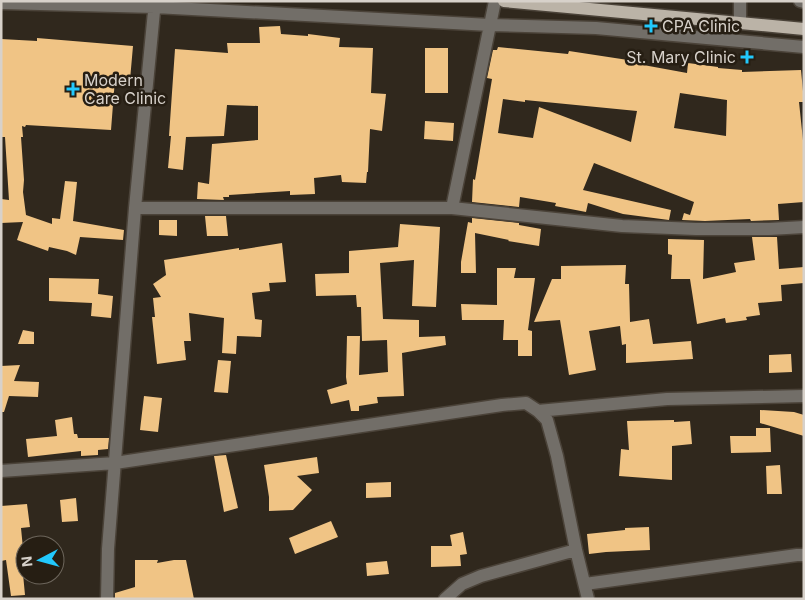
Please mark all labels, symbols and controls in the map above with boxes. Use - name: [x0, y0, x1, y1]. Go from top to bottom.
- place label: CPA Clinic: [662, 16, 740, 36]
- marker: CPA Clinic: [644, 19, 658, 33]
- place label: St. Mary Clinic: [626, 47, 736, 67]
- marker: St. Mary Clinic: [740, 50, 754, 64]
- place label: Modern Care Clinic: [84, 70, 166, 108]
- marker: Modern Care Clinic: [66, 82, 80, 96]
- north arrow: [15, 535, 65, 585]
- text: N: [18, 555, 36, 568]

